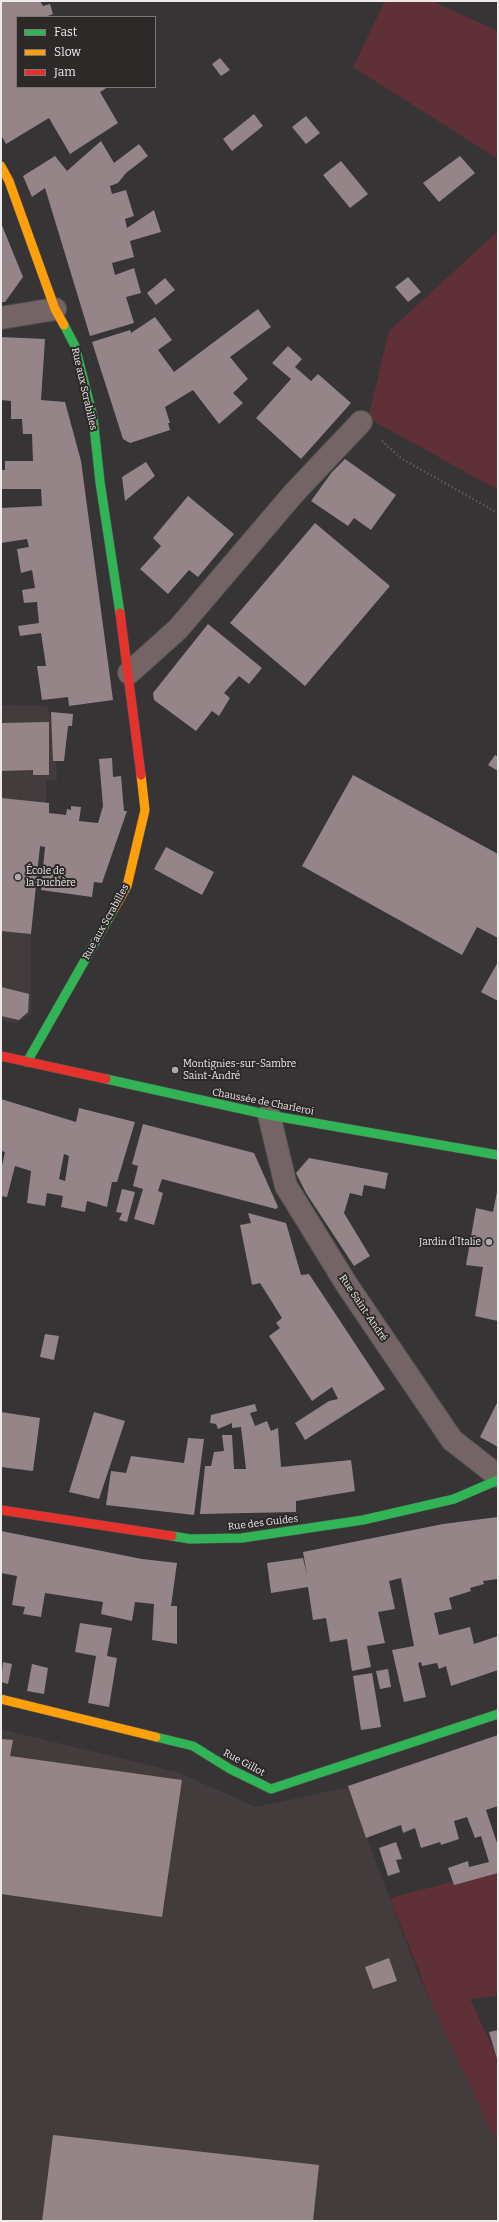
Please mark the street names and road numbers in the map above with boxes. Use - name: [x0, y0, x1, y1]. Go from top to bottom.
- street label: Rue aux Scrabilles: [69, 347, 99, 431]
- street label: Rue aux Scrabilles: [80, 882, 132, 962]
- street label: Chaussée de Charleroi: [211, 1086, 315, 1118]
- street label: Rue Saint-André: [336, 1273, 390, 1343]
- street label: Rue des Guides: [227, 1513, 299, 1533]
- street label: Rue Gillot: [221, 1747, 267, 1779]

